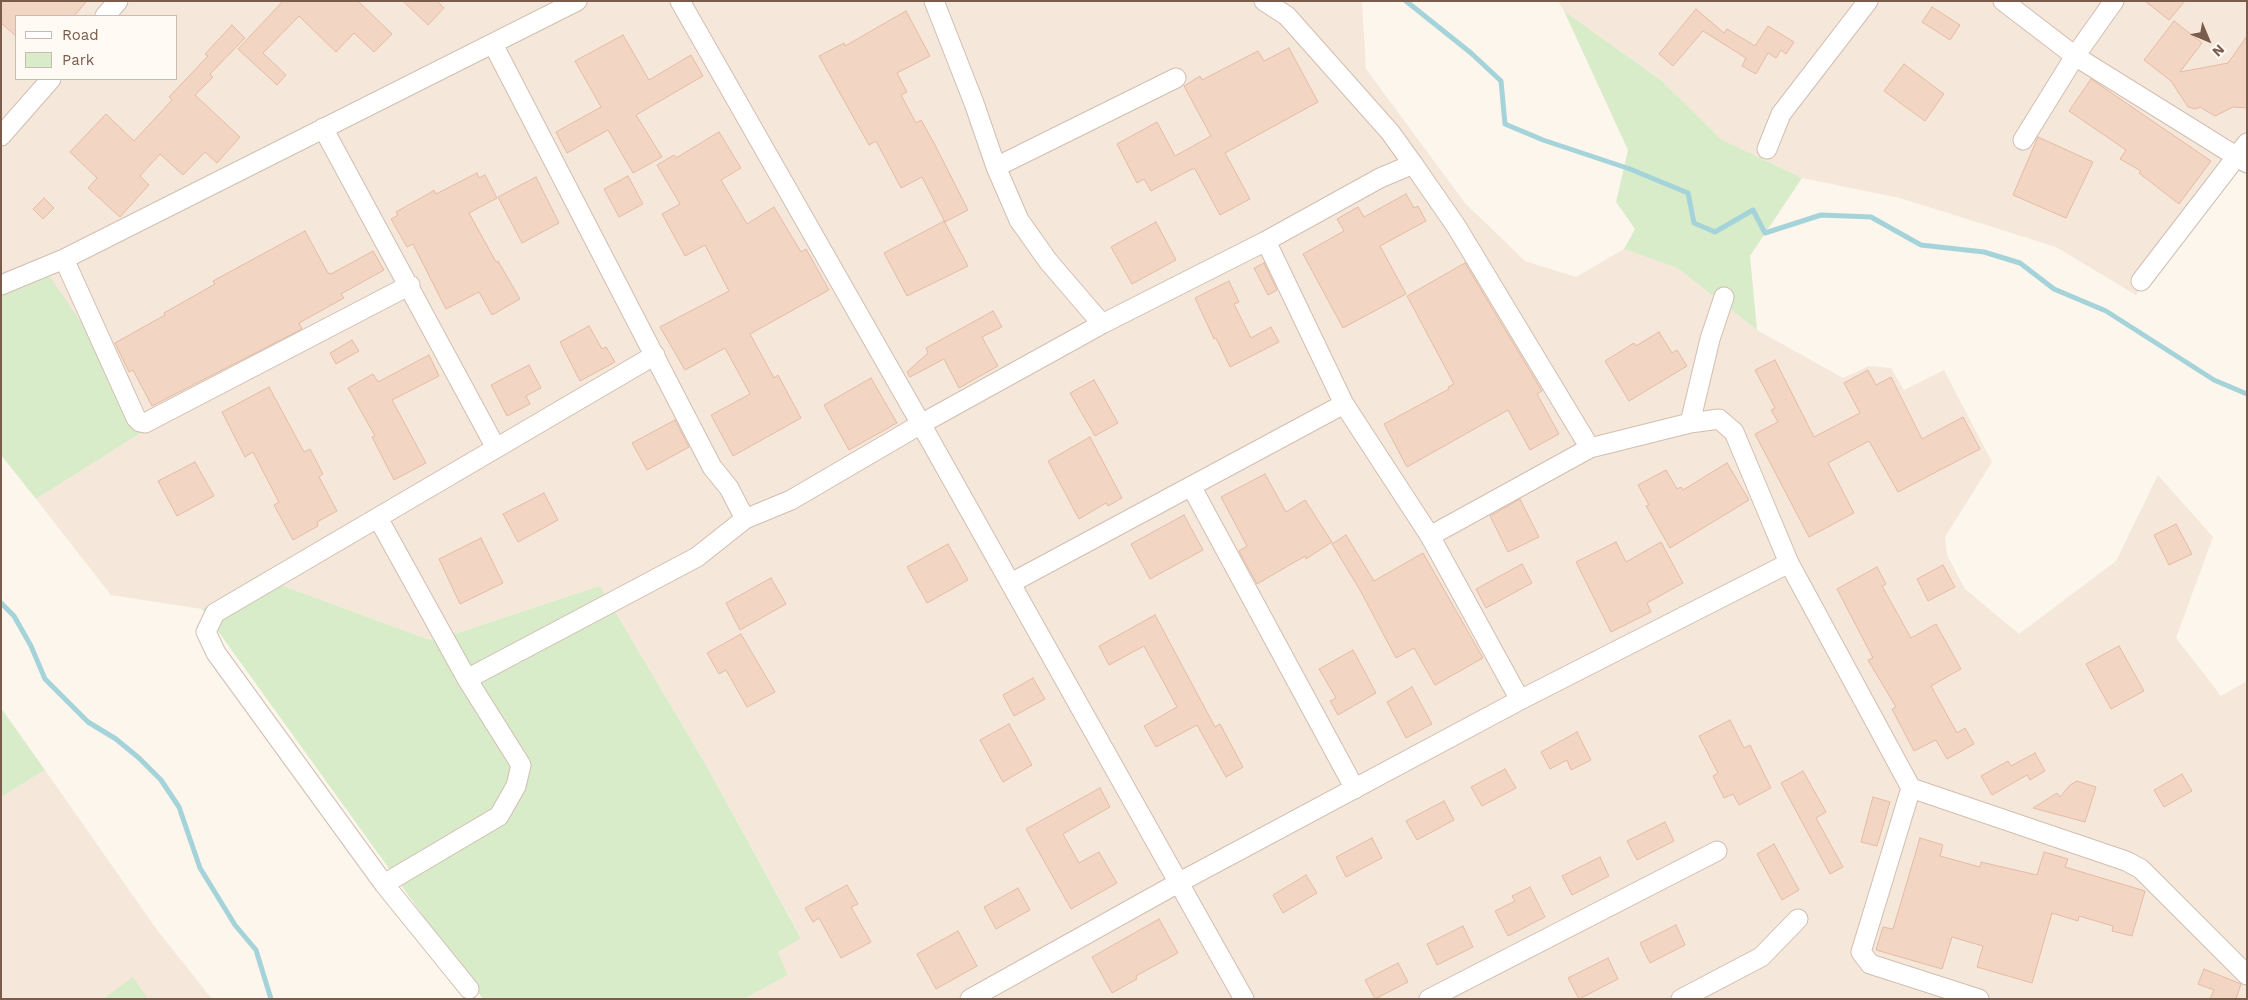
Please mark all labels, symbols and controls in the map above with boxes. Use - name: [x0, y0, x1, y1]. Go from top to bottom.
- legend: [15, 15, 178, 80]
- north arrow: [2183, 15, 2233, 65]
- text: Road: [62, 26, 99, 44]
- text: N: [2209, 41, 2228, 60]
- text: Park: [62, 51, 94, 69]

